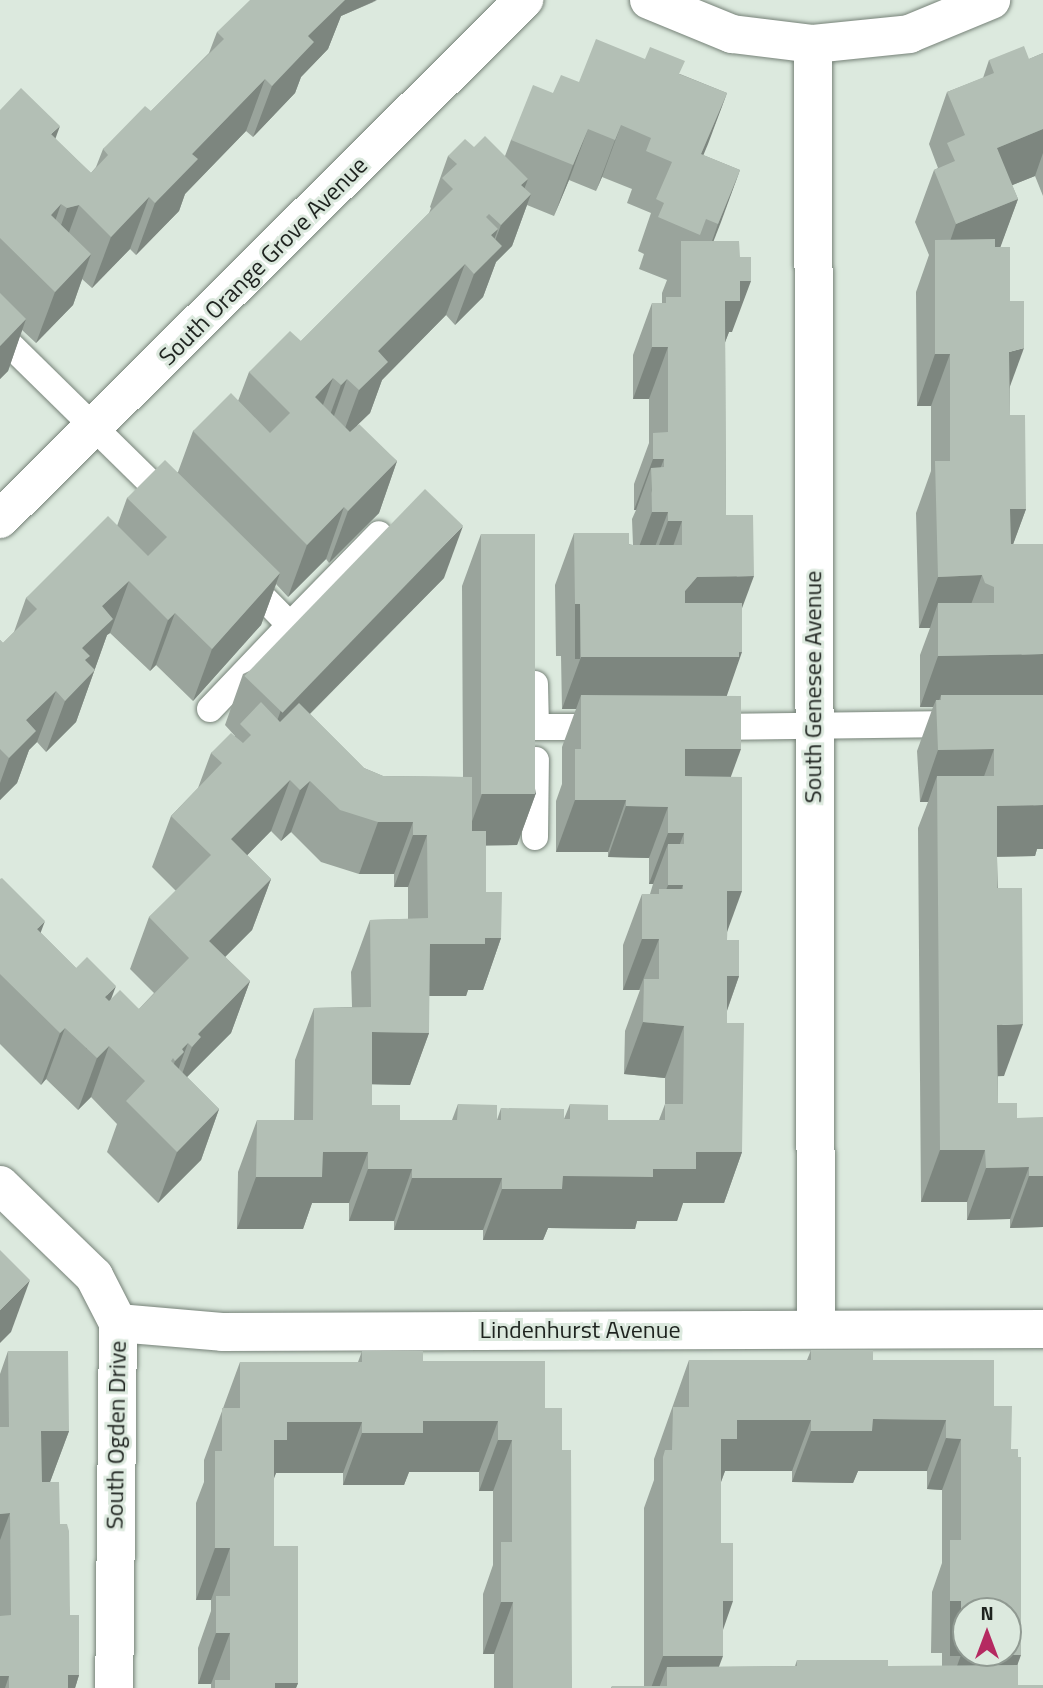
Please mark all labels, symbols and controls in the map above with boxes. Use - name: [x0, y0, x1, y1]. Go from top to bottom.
- street label: South Orange Grove Avenue: [153, 151, 373, 371]
- street label: South Genesee Avenue: [799, 571, 827, 803]
- street label: Lindenhurst Avenue: [479, 1316, 681, 1344]
- street label: South Ogden Drive: [100, 1340, 132, 1530]
- north arrow: [952, 1597, 1022, 1667]
- text: N: [980, 1598, 994, 1627]

